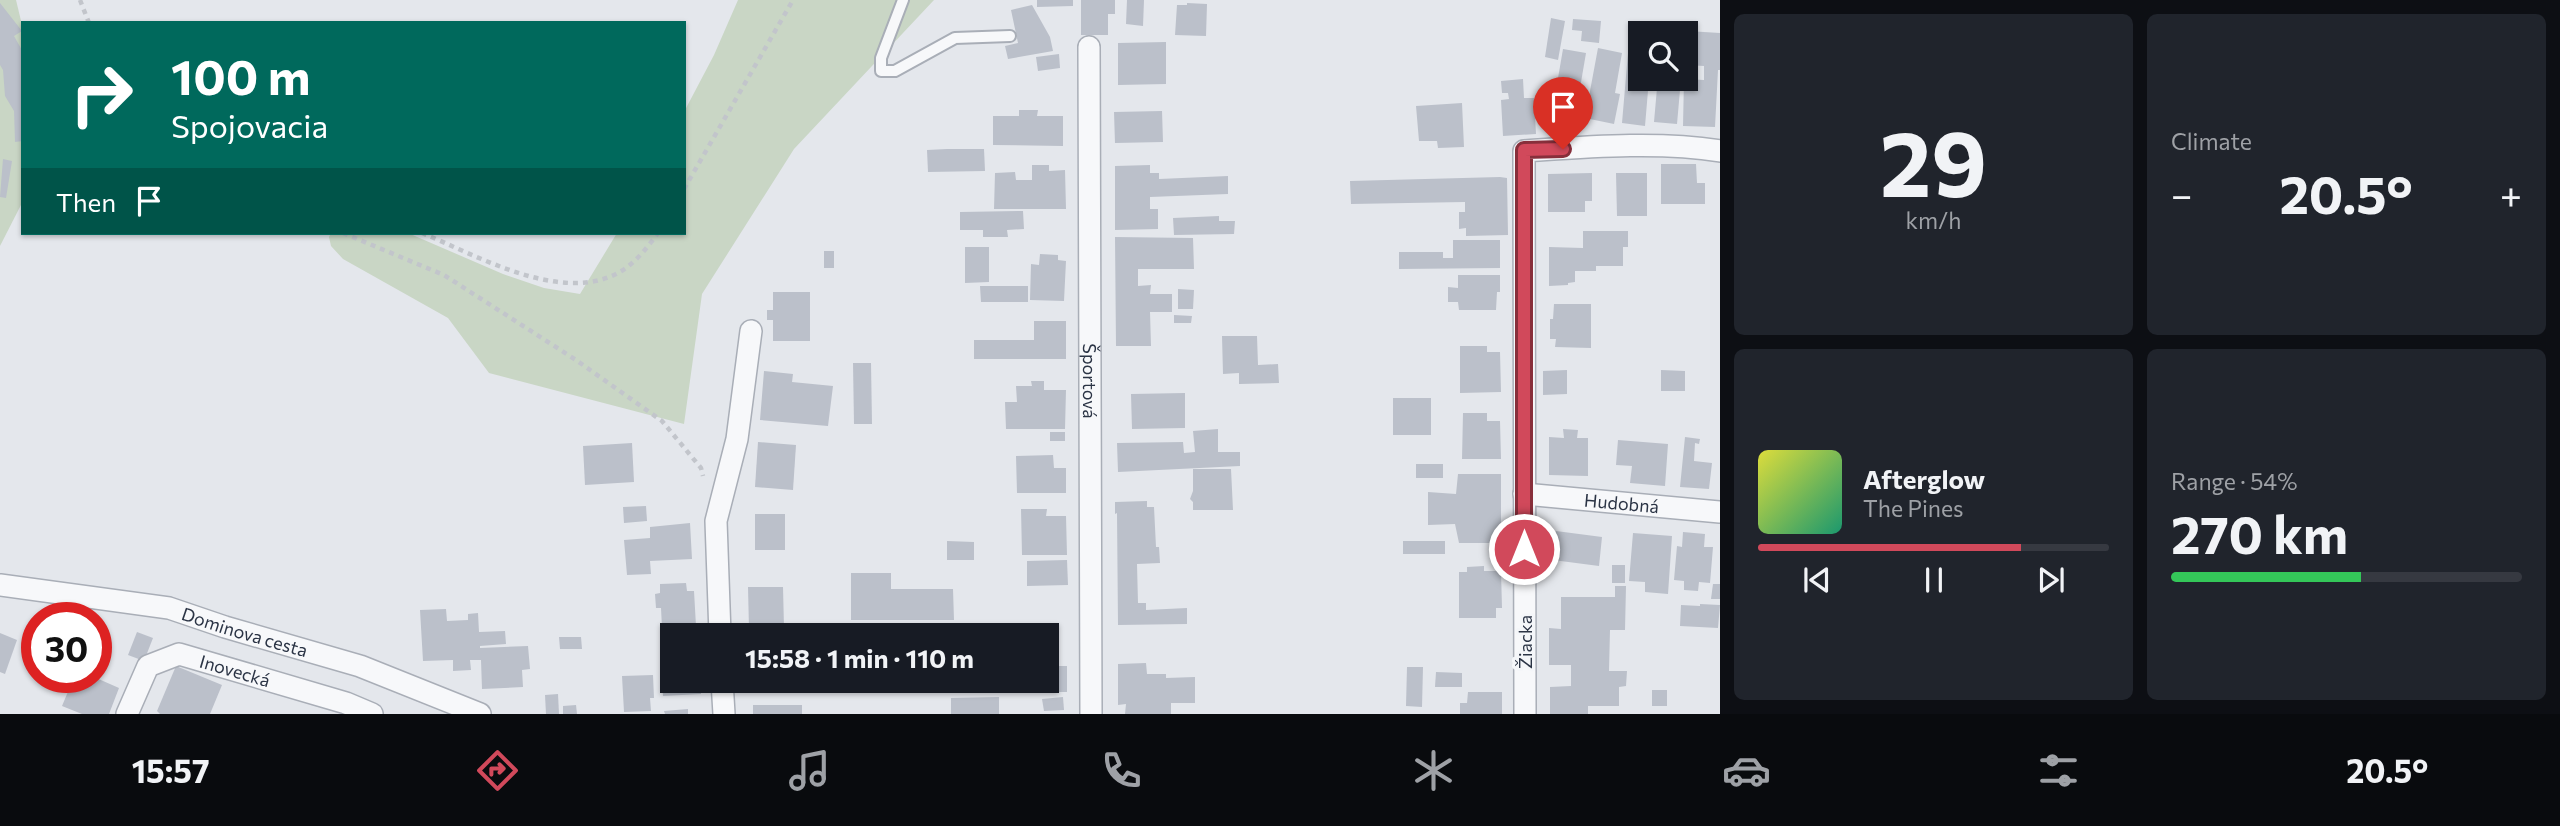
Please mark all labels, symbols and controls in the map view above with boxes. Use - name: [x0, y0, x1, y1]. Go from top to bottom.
- map controls: [1628, 21, 1698, 91]
- button: search: [1628, 21, 1698, 91]
- text: 100 m: [171, 45, 310, 105]
- icon: right: [56, 49, 147, 140]
- pin: [1533, 77, 1593, 149]
- icon: arrive: [1544, 88, 1582, 126]
- text: 29: [1880, 104, 1987, 216]
- text: Spojovacia: [171, 105, 328, 145]
- text: Climate: [2171, 127, 2252, 155]
- text: 20.5°: [2279, 161, 2413, 225]
- text: −: [2171, 170, 2193, 217]
- text: +: [2500, 170, 2522, 217]
- icon: arrive: [130, 182, 168, 220]
- text: Then: [56, 186, 116, 217]
- text: km/h: [1906, 206, 1961, 234]
- street label: Športová: [1079, 343, 1101, 419]
- text: Afterglow: [1863, 463, 1985, 494]
- text: Range · 54%: [2171, 467, 2297, 495]
- street label: Hudobná: [1583, 489, 1660, 517]
- text: The Pines: [1863, 494, 1964, 522]
- text: 270 km: [2171, 501, 2348, 565]
- position arrow: [1487, 512, 1561, 586]
- icon: previous: [1798, 561, 1836, 599]
- icon: pause: [1915, 561, 1953, 599]
- icon: next: [2032, 561, 2070, 599]
- speed limit sign: 30: [21, 602, 112, 693]
- street label: Dominova cesta: [179, 602, 310, 661]
- street label: Žiacka: [1514, 615, 1536, 669]
- text: 15:58 · 1 min · 110 m: [745, 642, 974, 673]
- street label: Inovecká: [197, 650, 273, 691]
- icon: directions: [473, 746, 522, 795]
- icon: music: [785, 746, 834, 795]
- icon: phone: [1097, 746, 1146, 795]
- icon: climate: [1409, 746, 1458, 795]
- icon: car: [1722, 746, 1771, 795]
- icon: filters: [2034, 746, 2083, 795]
- text: 15:57: [132, 750, 209, 790]
- text: 20.5°: [2346, 750, 2428, 790]

